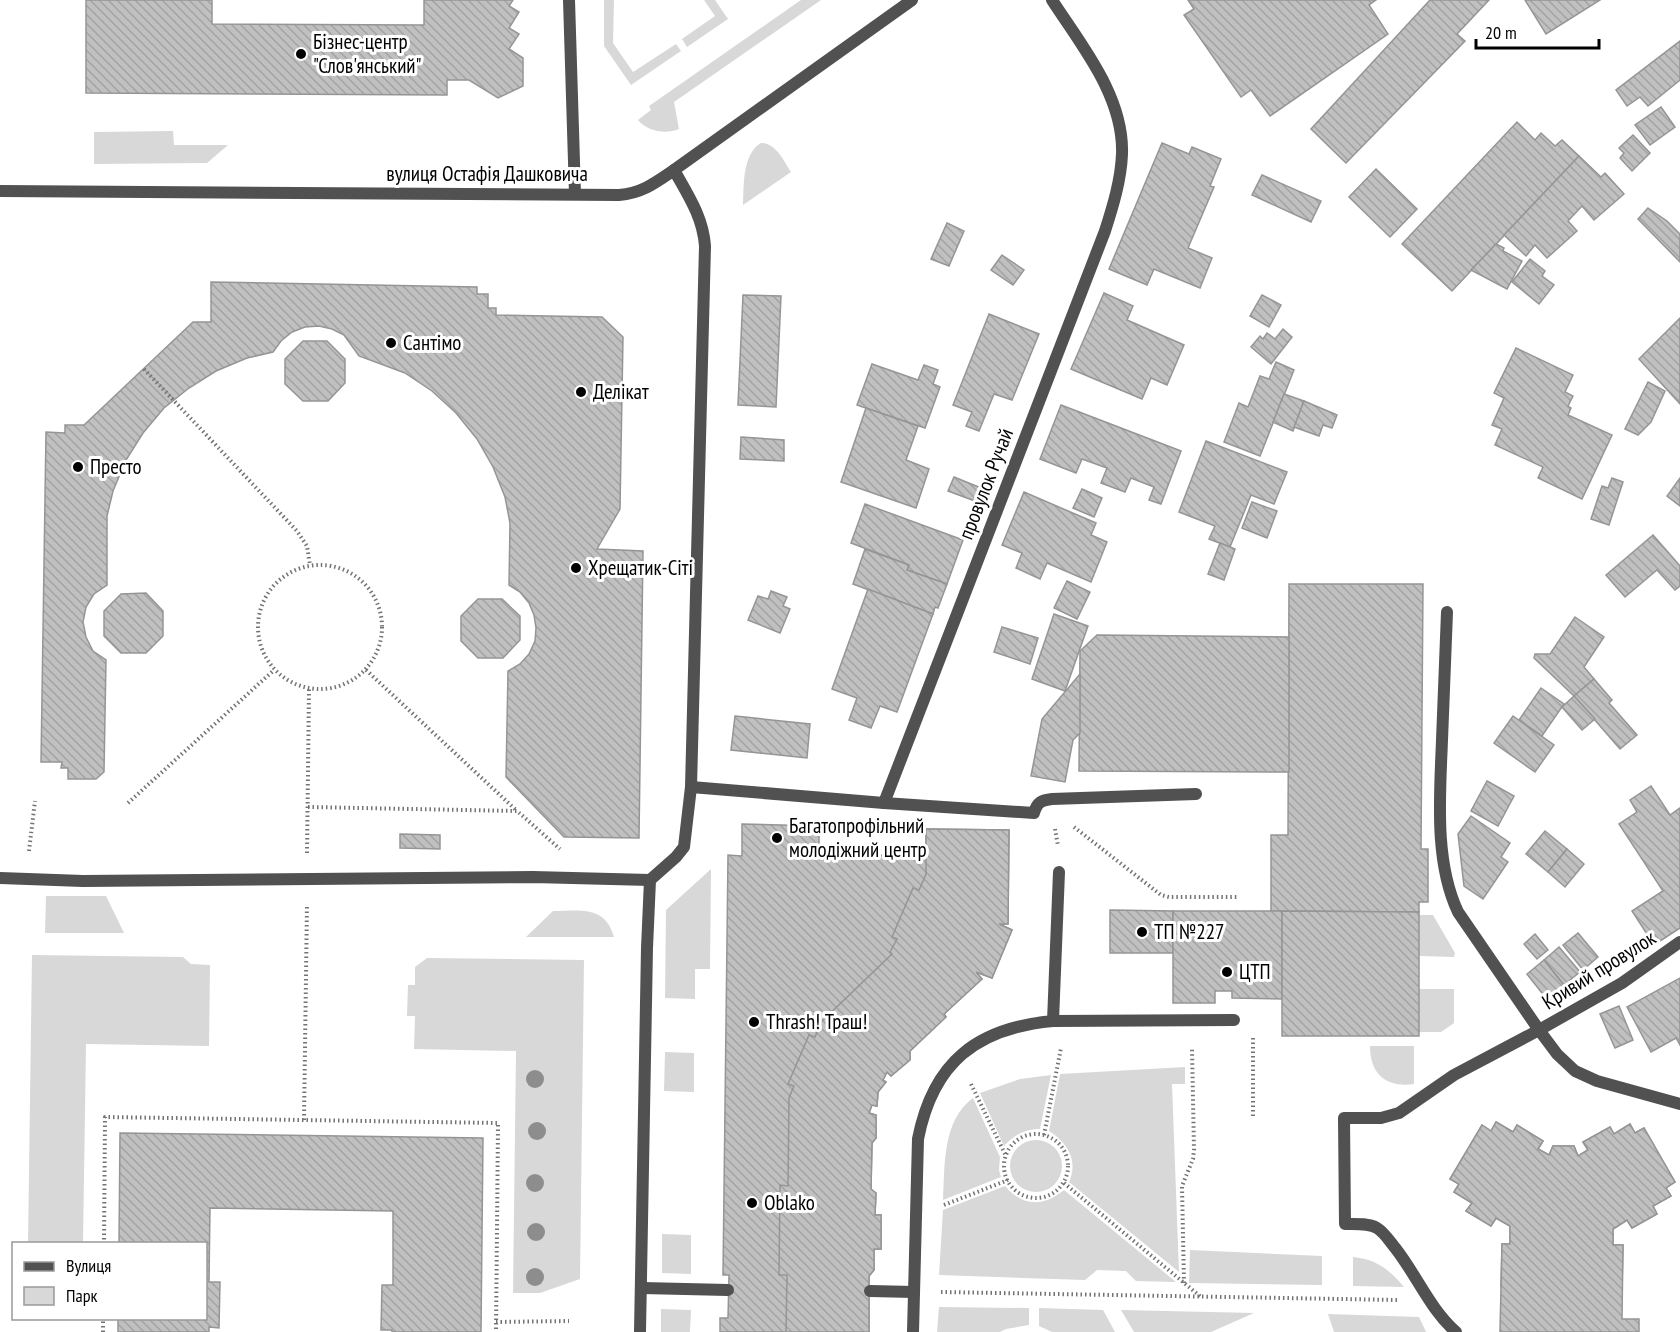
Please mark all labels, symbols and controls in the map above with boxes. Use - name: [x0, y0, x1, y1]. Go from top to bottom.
- scale bar: [1476, 12, 1599, 50]
- text: 20 m: [1485, 21, 1517, 44]
- place label: Бізнес-центр "Слов'янський": [313, 28, 422, 79]
- marker: Бізнес-центр "Слов'янський": [294, 47, 308, 61]
- street label: вулиця Остафія Дашковича: [386, 160, 588, 187]
- place label: Сантімо: [403, 329, 461, 356]
- marker: Сантімо: [384, 336, 398, 350]
- place label: Делікат: [593, 378, 649, 405]
- marker: Делікат: [574, 385, 588, 399]
- street label: провулок Ручай: [952, 424, 1019, 543]
- place label: Престо: [90, 453, 142, 480]
- marker: Престо: [71, 460, 85, 474]
- place label: Хрещатик-Сіті: [588, 554, 693, 581]
- marker: Хрещатик-Сіті: [569, 561, 583, 575]
- place label: Багатопрофільний молодіжний центр: [789, 812, 927, 863]
- marker: Багатопрофільний молодіжний центр: [770, 831, 784, 845]
- place label: ТП №227: [1154, 918, 1225, 945]
- street label: Кривий провулок: [1537, 924, 1661, 1015]
- marker: ТП №227: [1135, 925, 1149, 939]
- place label: ЦТП: [1239, 958, 1271, 985]
- marker: ЦТП: [1220, 965, 1234, 979]
- place label: Thrash! Траш!: [766, 1008, 867, 1035]
- marker: Thrash! Траш!: [747, 1015, 761, 1029]
- place label: Oblako: [764, 1189, 815, 1216]
- marker: Oblako: [745, 1196, 759, 1210]
- legend: [12, 1242, 207, 1320]
- text: Вулиця: [66, 1254, 111, 1277]
- text: Парк: [66, 1284, 97, 1307]

